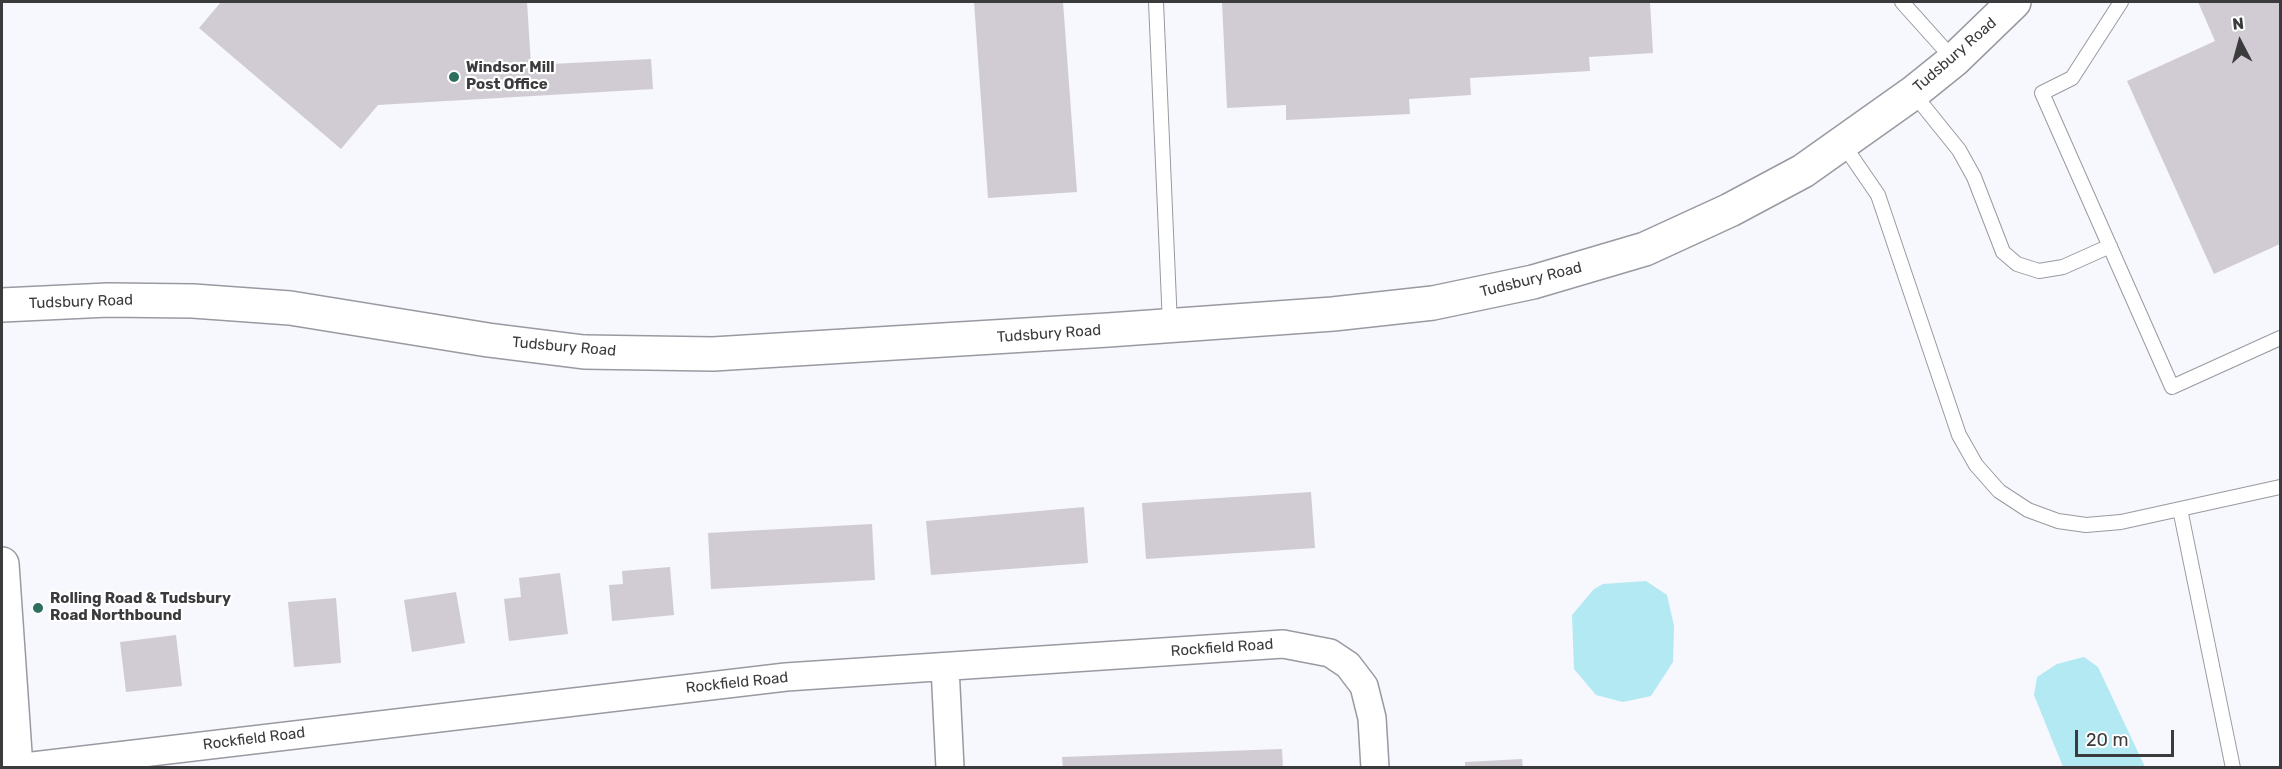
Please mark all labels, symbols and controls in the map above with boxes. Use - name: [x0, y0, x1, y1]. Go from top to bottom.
- north arrow: [2210, 12, 2270, 72]
- street label: Tudsbury Road: [1910, 14, 2000, 96]
- text: N: [2231, 14, 2245, 34]
- place label: Windsor Mill Post Office: [466, 59, 555, 94]
- marker: Windsor Mill Post Office: [447, 70, 461, 84]
- street label: Tudsbury Road: [1478, 259, 1584, 301]
- street label: Tudsbury Road: [29, 291, 133, 313]
- street label: Tudsbury Road: [996, 321, 1102, 347]
- street label: Tudsbury Road: [511, 333, 617, 361]
- place label: Rolling Road & Tudsbury Road Northbound: [50, 590, 231, 625]
- marker: Rolling Road & Tudsbury Road Northbound: [31, 601, 45, 615]
- street label: Rockfield Road: [1170, 635, 1274, 661]
- street label: Rockfield Road: [685, 669, 789, 697]
- scale bar: [2078, 718, 2177, 756]
- street label: Rockfield Road: [202, 724, 306, 754]
- text: 20 m: [2086, 729, 2128, 751]

